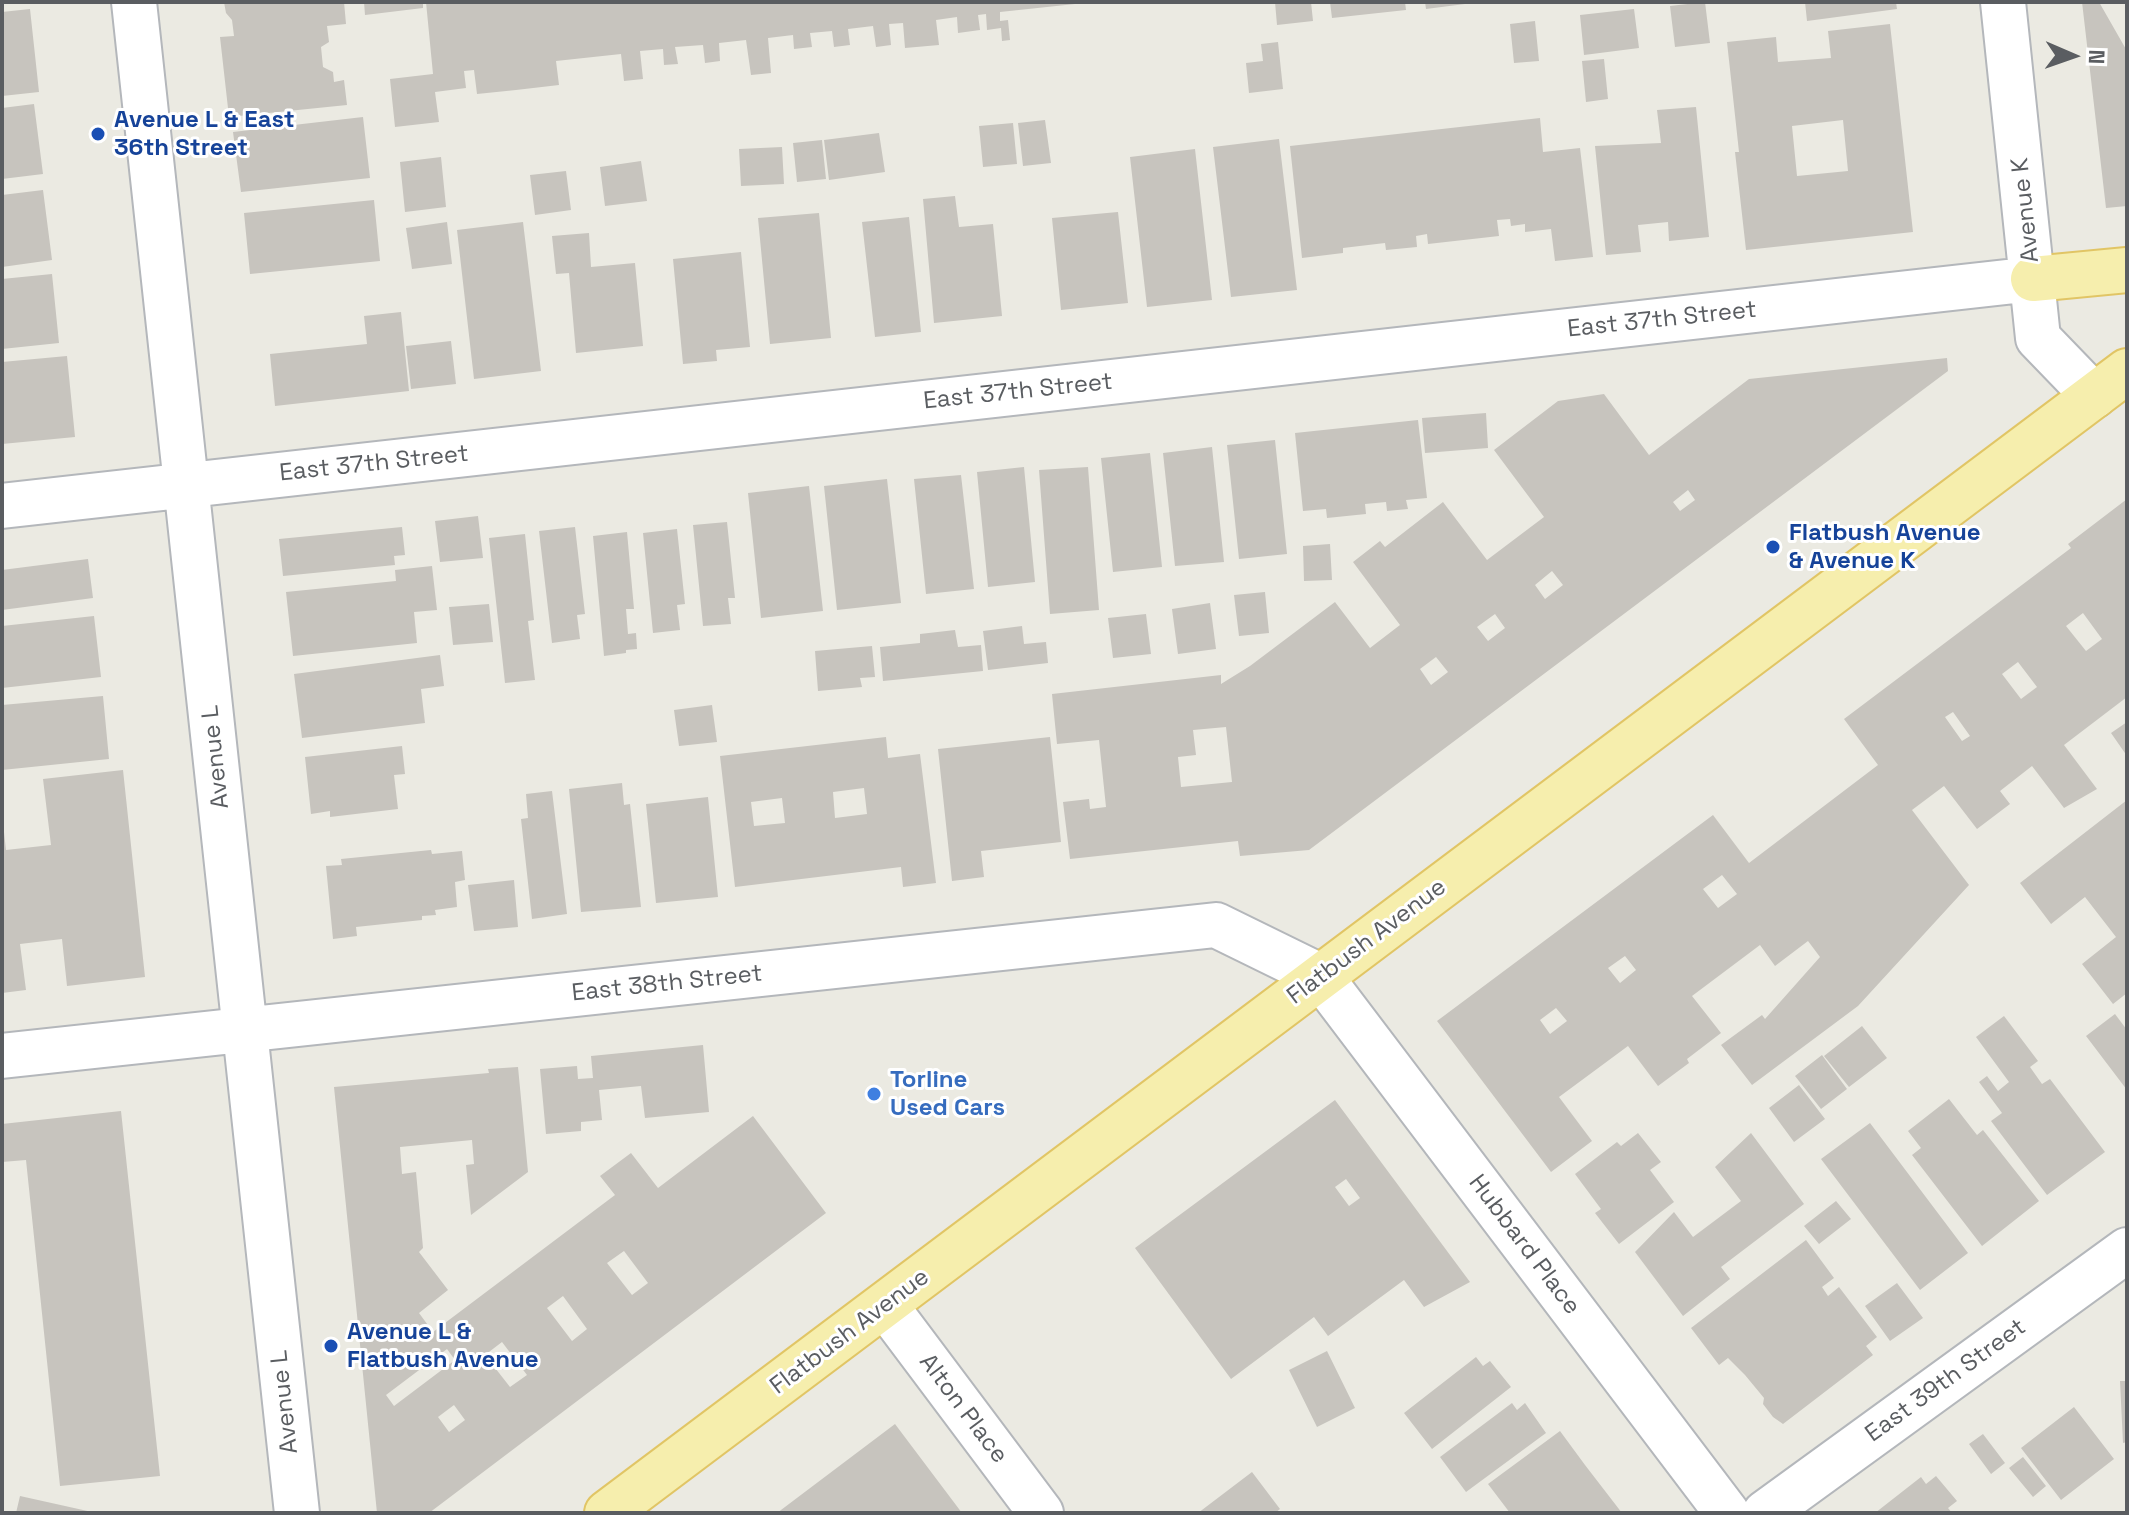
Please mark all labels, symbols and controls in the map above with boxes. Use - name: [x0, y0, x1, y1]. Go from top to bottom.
- north arrow: [2033, 16, 2113, 96]
- text: N: [2083, 49, 2111, 65]
- place label: Avenue L & East 36th Street: [114, 106, 295, 162]
- marker: Avenue L & East 36th Street: [89, 125, 107, 143]
- street label: Avenue K: [2006, 156, 2046, 264]
- street label: East 37th Street: [1566, 296, 1758, 344]
- street label: East 37th Street: [922, 368, 1114, 416]
- street label: East 37th Street: [278, 440, 470, 488]
- place label: Flatbush Avenue & Avenue K: [1789, 519, 1981, 575]
- marker: Flatbush Avenue & Avenue K: [1764, 538, 1782, 556]
- street label: Avenue L: [196, 704, 236, 810]
- street label: Flatbush Avenue: [1282, 873, 1452, 1011]
- street label: East 38th Street: [570, 960, 764, 1008]
- place label: Torline Used Cars: [890, 1066, 1005, 1122]
- marker: Torline Used Cars: [865, 1085, 883, 1103]
- street label: Hubbard Place: [1462, 1169, 1586, 1321]
- street label: Flatbush Avenue: [765, 1263, 935, 1401]
- street label: East 39th Street: [1860, 1313, 2032, 1449]
- place label: Avenue L & Flatbush Avenue: [347, 1318, 539, 1374]
- marker: Avenue L & Flatbush Avenue: [322, 1337, 340, 1355]
- street label: Avenue L: [265, 1349, 305, 1455]
- street label: Alton Place: [912, 1349, 1014, 1469]

